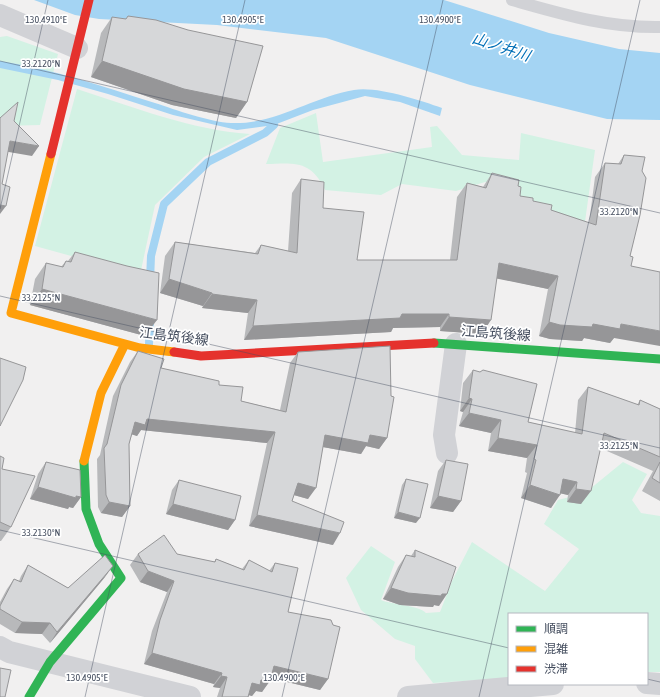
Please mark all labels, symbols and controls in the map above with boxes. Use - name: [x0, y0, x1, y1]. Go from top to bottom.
- text: 130.4910°E: [25, 14, 68, 25]
- text: 130.4905°E: [222, 14, 265, 25]
- text: 130.4900°E: [419, 14, 462, 25]
- water label: 山ノ井川: [470, 29, 534, 64]
- text: 33.2120°N: [22, 58, 60, 69]
- text: 33.2120°N: [600, 206, 638, 217]
- text: 33.2125°N: [22, 292, 60, 303]
- street label: 江島筑後線: [461, 323, 531, 343]
- street label: 江島筑後線: [138, 324, 210, 348]
- text: 33.2125°N: [600, 440, 638, 451]
- text: 33.2130°N: [22, 527, 60, 538]
- legend: [508, 613, 648, 685]
- text: 順調: [544, 622, 568, 636]
- text: 混雑: [544, 642, 568, 656]
- text: 渋滞: [544, 662, 568, 676]
- text: 130.4905°E: [66, 672, 109, 683]
- text: 130.4900°E: [263, 672, 306, 683]

